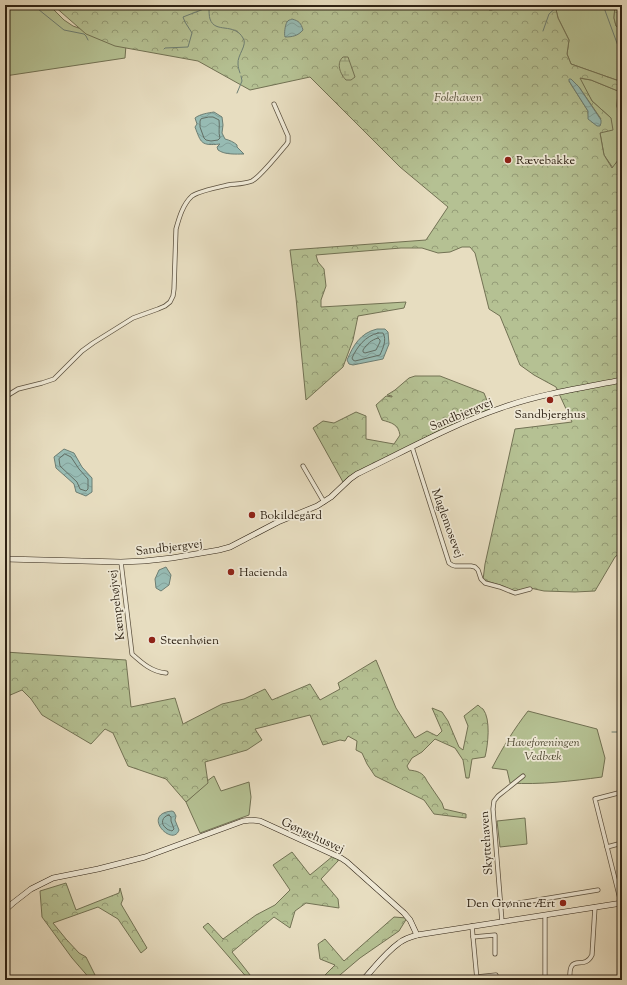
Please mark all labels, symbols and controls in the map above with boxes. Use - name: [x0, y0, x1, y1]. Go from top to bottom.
- park label: Folehaven: [434, 89, 483, 107]
- place label: Rævebakke: [516, 152, 575, 170]
- marker: Rævebakke: [503, 155, 513, 165]
- street label: Sandbjergvej: [427, 394, 496, 436]
- marker: Sandbjerghus: [545, 395, 555, 405]
- place label: Sandbjerghus: [515, 406, 586, 424]
- street label: Maglemosevej: [426, 486, 468, 560]
- place label: Bokildegård: [260, 507, 322, 525]
- marker: Bokildegård: [247, 510, 257, 520]
- street label: Sandbjergvej: [135, 535, 204, 561]
- place label: Hacienda: [239, 564, 288, 582]
- marker: Hacienda: [226, 567, 236, 577]
- street label: Kæmpehøjvej: [104, 569, 130, 641]
- place label: Steenhøien: [160, 632, 219, 650]
- marker: Steenhøien: [147, 635, 157, 645]
- park label: Haveforeningen Vedbæk: [506, 734, 580, 766]
- street label: Skyttehaven: [476, 810, 498, 876]
- street label: Gøngehusvej: [278, 813, 347, 858]
- place label: Den Grønne Ært: [467, 895, 555, 913]
- marker: Den Grønne Ært: [558, 898, 568, 908]

